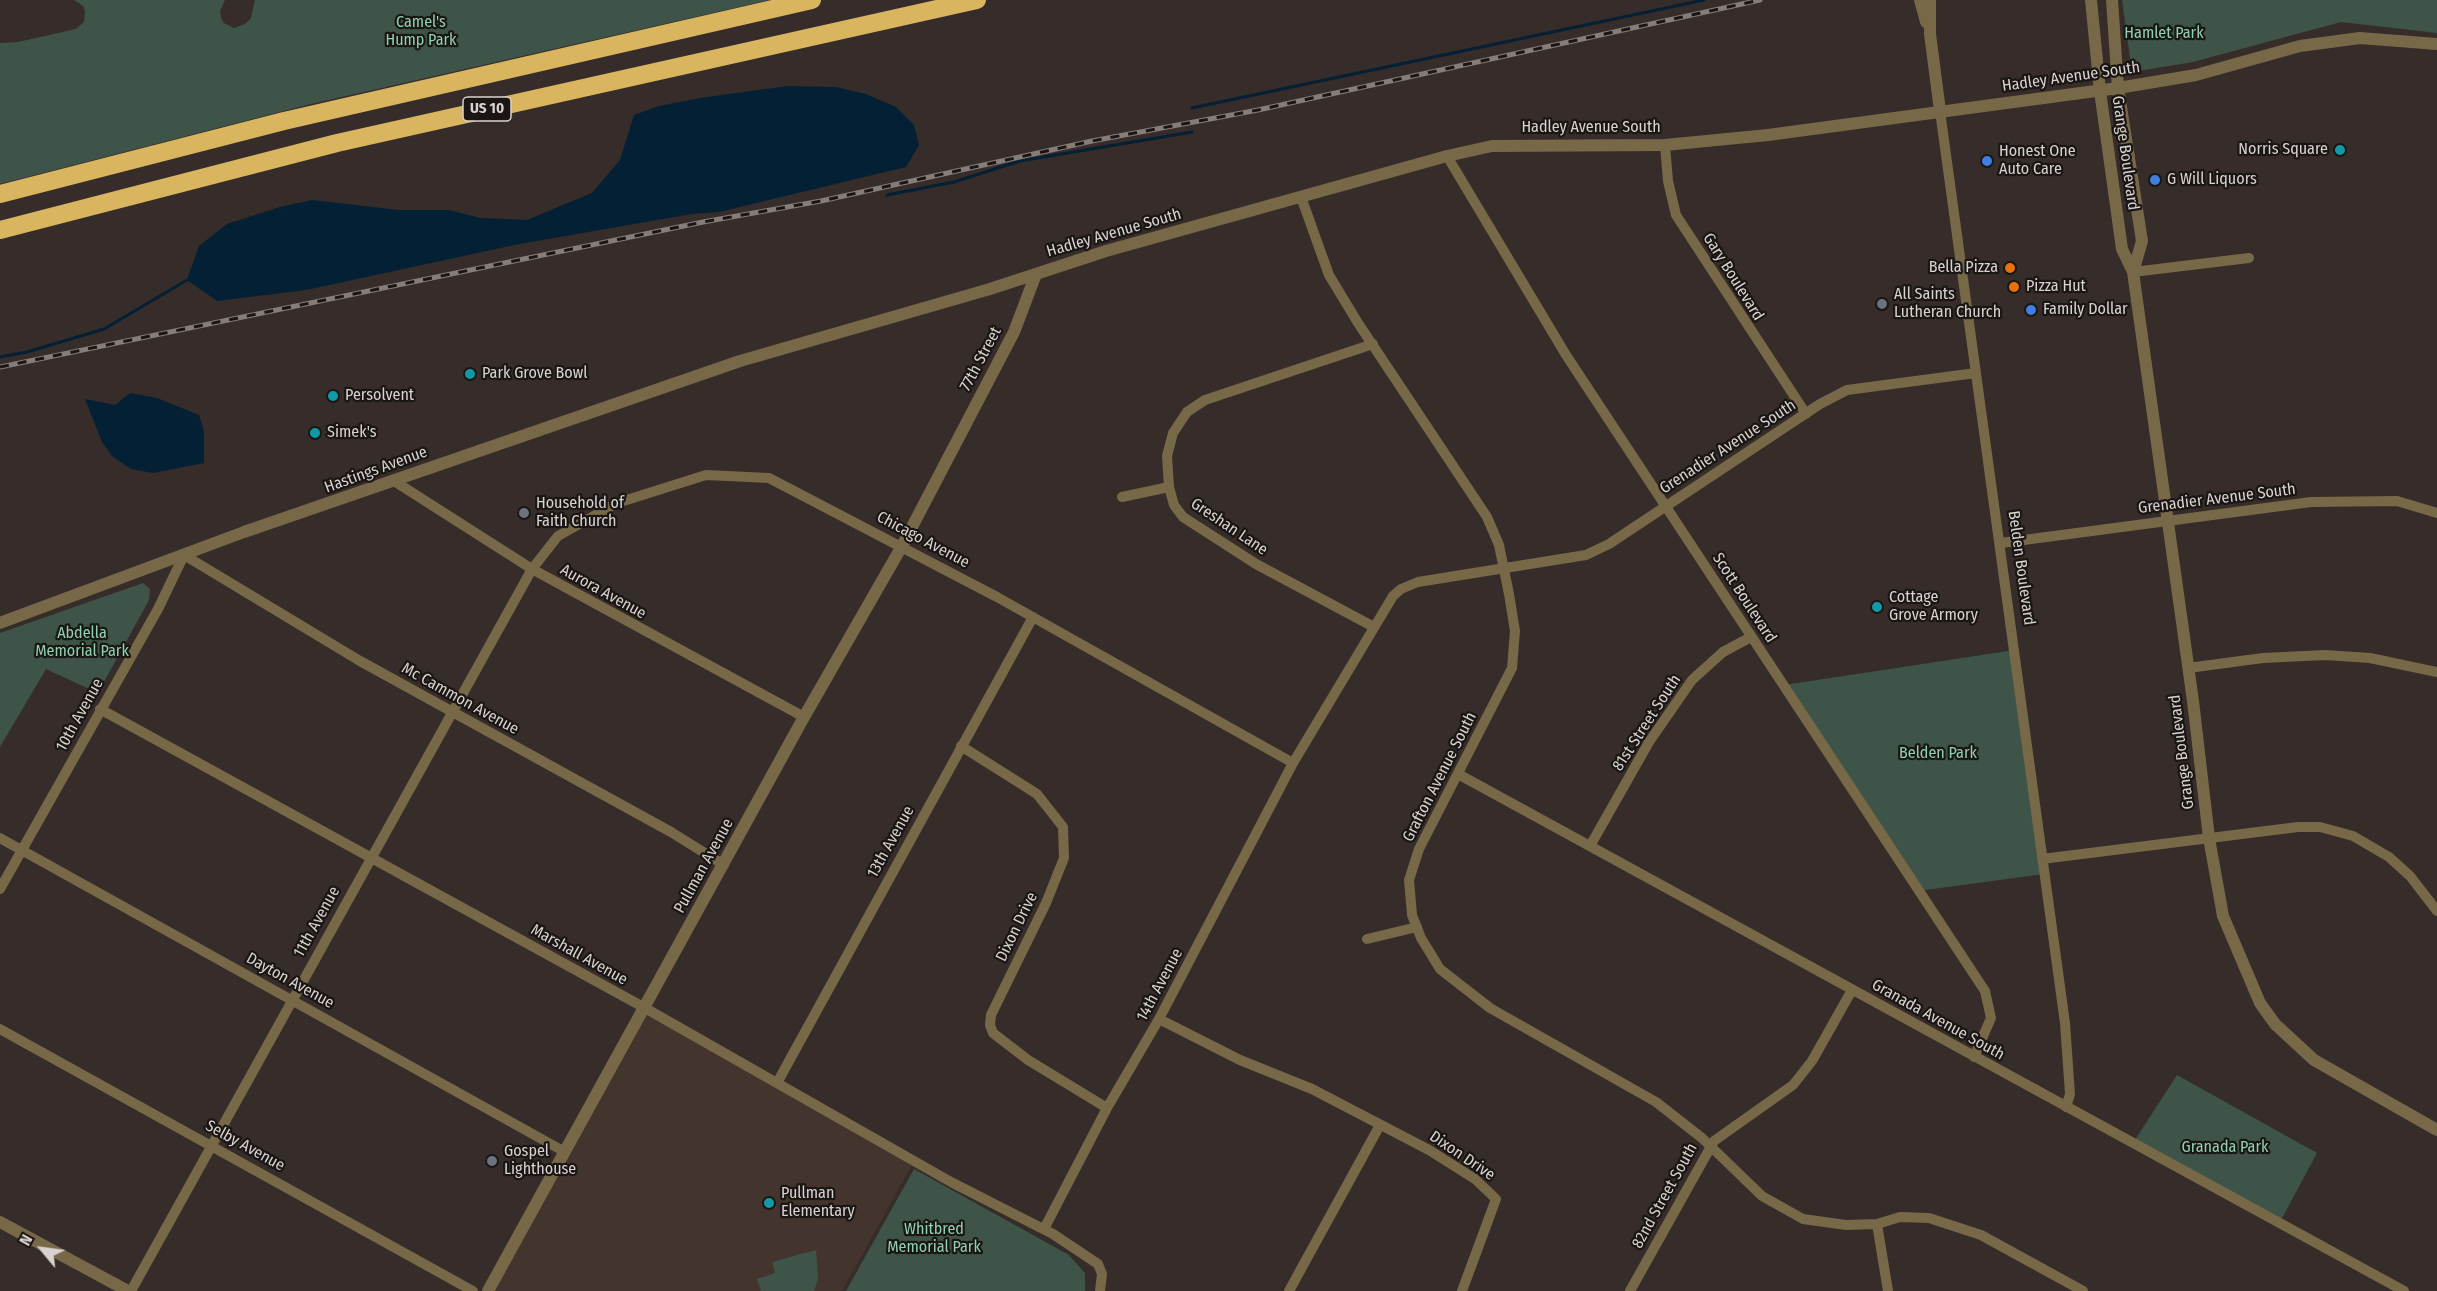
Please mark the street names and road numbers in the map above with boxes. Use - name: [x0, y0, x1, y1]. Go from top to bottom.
- street label: Hadley Avenue South: [2001, 58, 2141, 96]
- street label: Grange Boulevard: [2107, 95, 2143, 211]
- road number: US 10: [463, 97, 511, 121]
- street label: Hadley Avenue South: [1521, 118, 1661, 138]
- street label: Hadley Avenue South: [1044, 205, 1184, 261]
- street label: Gary Boulevard: [1699, 230, 1767, 324]
- street label: 77th Street: [956, 324, 1006, 394]
- street label: Grenadier Avenue South: [1656, 396, 1800, 498]
- street label: Hastings Avenue: [322, 443, 430, 497]
- street label: Grenadier Avenue South: [2137, 480, 2297, 518]
- street label: Greshan Lane: [1187, 494, 1271, 560]
- street label: Chicago Avenue: [873, 508, 973, 572]
- street label: Belden Boulevard: [2003, 510, 2039, 626]
- street label: Scott Boulevard: [1708, 550, 1780, 646]
- street label: Aurora Avenue: [557, 561, 649, 623]
- street label: Mc Cammon Avenue: [398, 659, 522, 739]
- street label: 81st Street South: [1609, 671, 1685, 775]
- street label: 10th Avenue: [52, 675, 108, 755]
- street label: Grange Boulevard: [2165, 694, 2199, 810]
- street label: Grafton Avenue South: [1399, 709, 1481, 845]
- street label: 13th Avenue: [863, 803, 919, 881]
- street label: Pullman Avenue: [670, 815, 738, 917]
- street label: 11th Avenue: [290, 883, 344, 961]
- street label: Dixon Drive: [992, 889, 1042, 965]
- street label: Marshall Avenue: [527, 920, 631, 990]
- street label: 14th Avenue: [1133, 945, 1187, 1025]
- street label: Dayton Avenue: [243, 949, 337, 1013]
- street label: Granada Avenue South: [1868, 976, 2008, 1064]
- street label: Selby Avenue: [202, 1116, 288, 1176]
- street label: Dixon Drive: [1426, 1127, 1498, 1185]
- street label: 82nd Street South: [1628, 1140, 1702, 1252]

